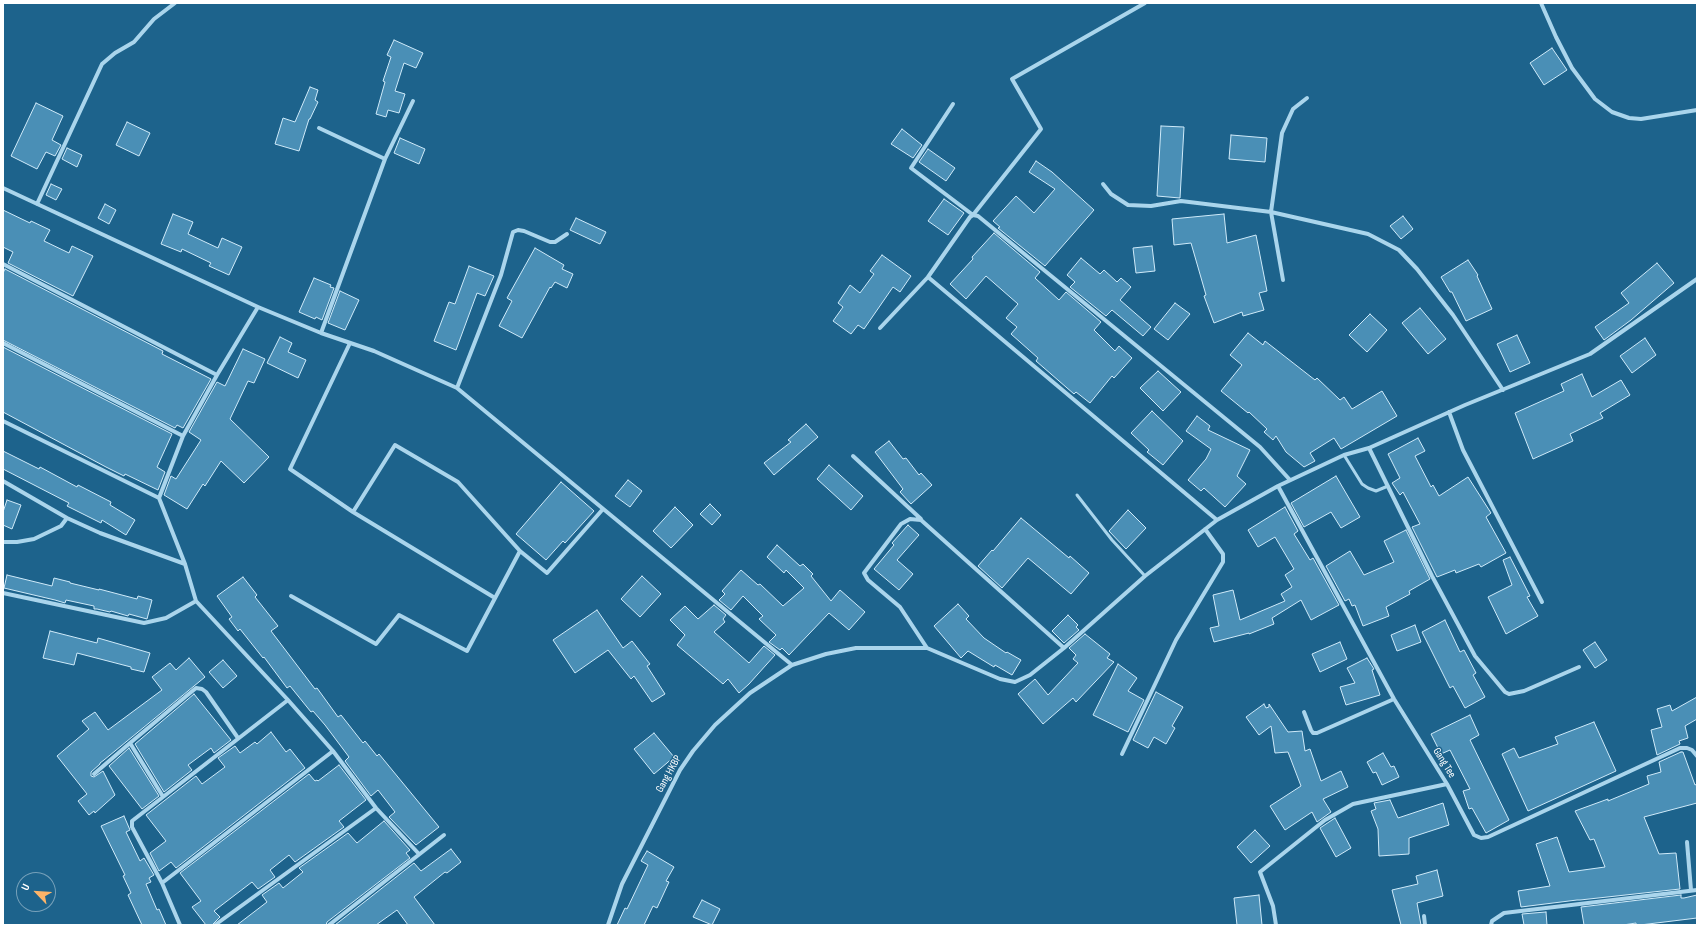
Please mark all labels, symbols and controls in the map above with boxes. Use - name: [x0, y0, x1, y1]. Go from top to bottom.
- street label: Gang Tee: [1430, 745, 1458, 781]
- street label: Gang HKBP: [653, 753, 685, 795]
- north arrow: [16, 872, 56, 912]
- text: U: [18, 882, 33, 892]

